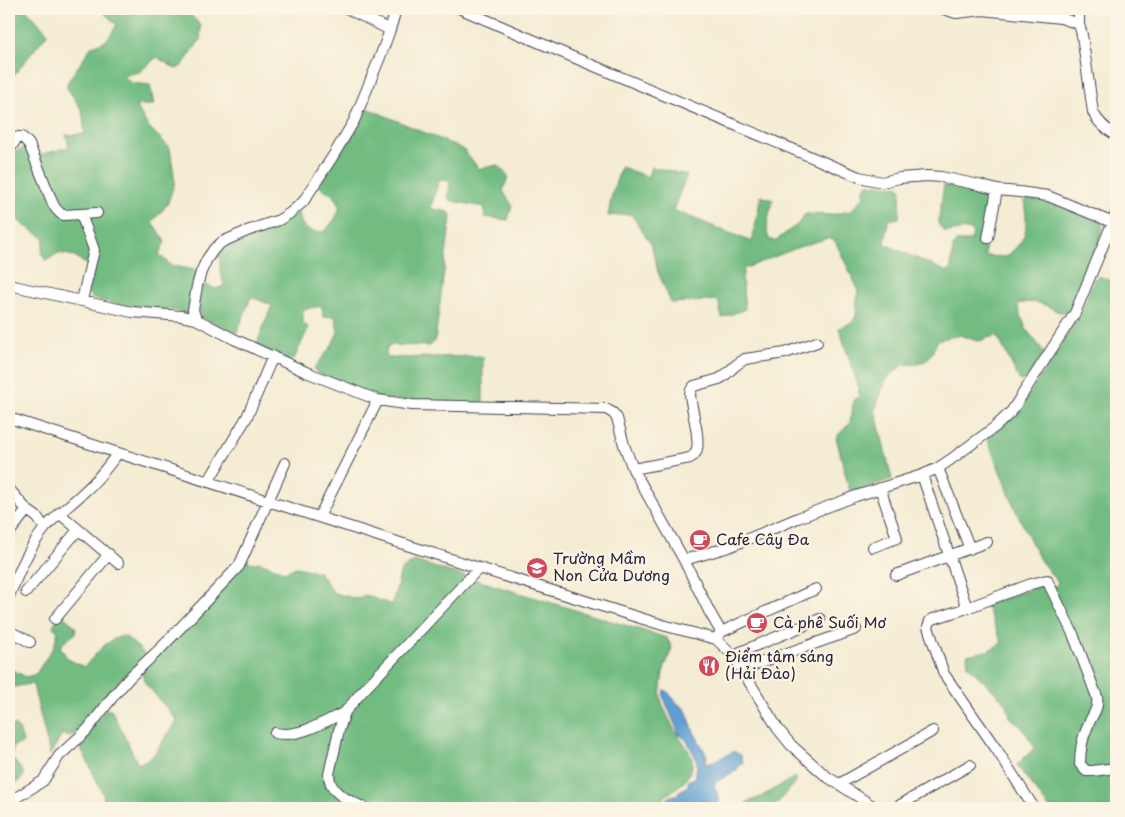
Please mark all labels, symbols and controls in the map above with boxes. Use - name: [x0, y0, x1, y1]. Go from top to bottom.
- place label: Cafe Cây Đa: [716, 527, 810, 550]
- cafe icon: Cafe Cây Đa: [688, 528, 712, 552]
- place label: Trường Mầm Non Cửa Dương: [553, 546, 670, 586]
- school or university icon: Trường Mầm Non Cửa Dương: [525, 556, 549, 580]
- place label: Cà phê Suối Mơ: [773, 610, 886, 633]
- cafe icon: Cà phê Suối Mơ: [745, 611, 769, 635]
- place label: Điểm tâm sáng (Hải Đào): [725, 644, 834, 684]
- restaurant icon: Điểm tâm sáng (Hải Đào): [697, 654, 721, 678]

